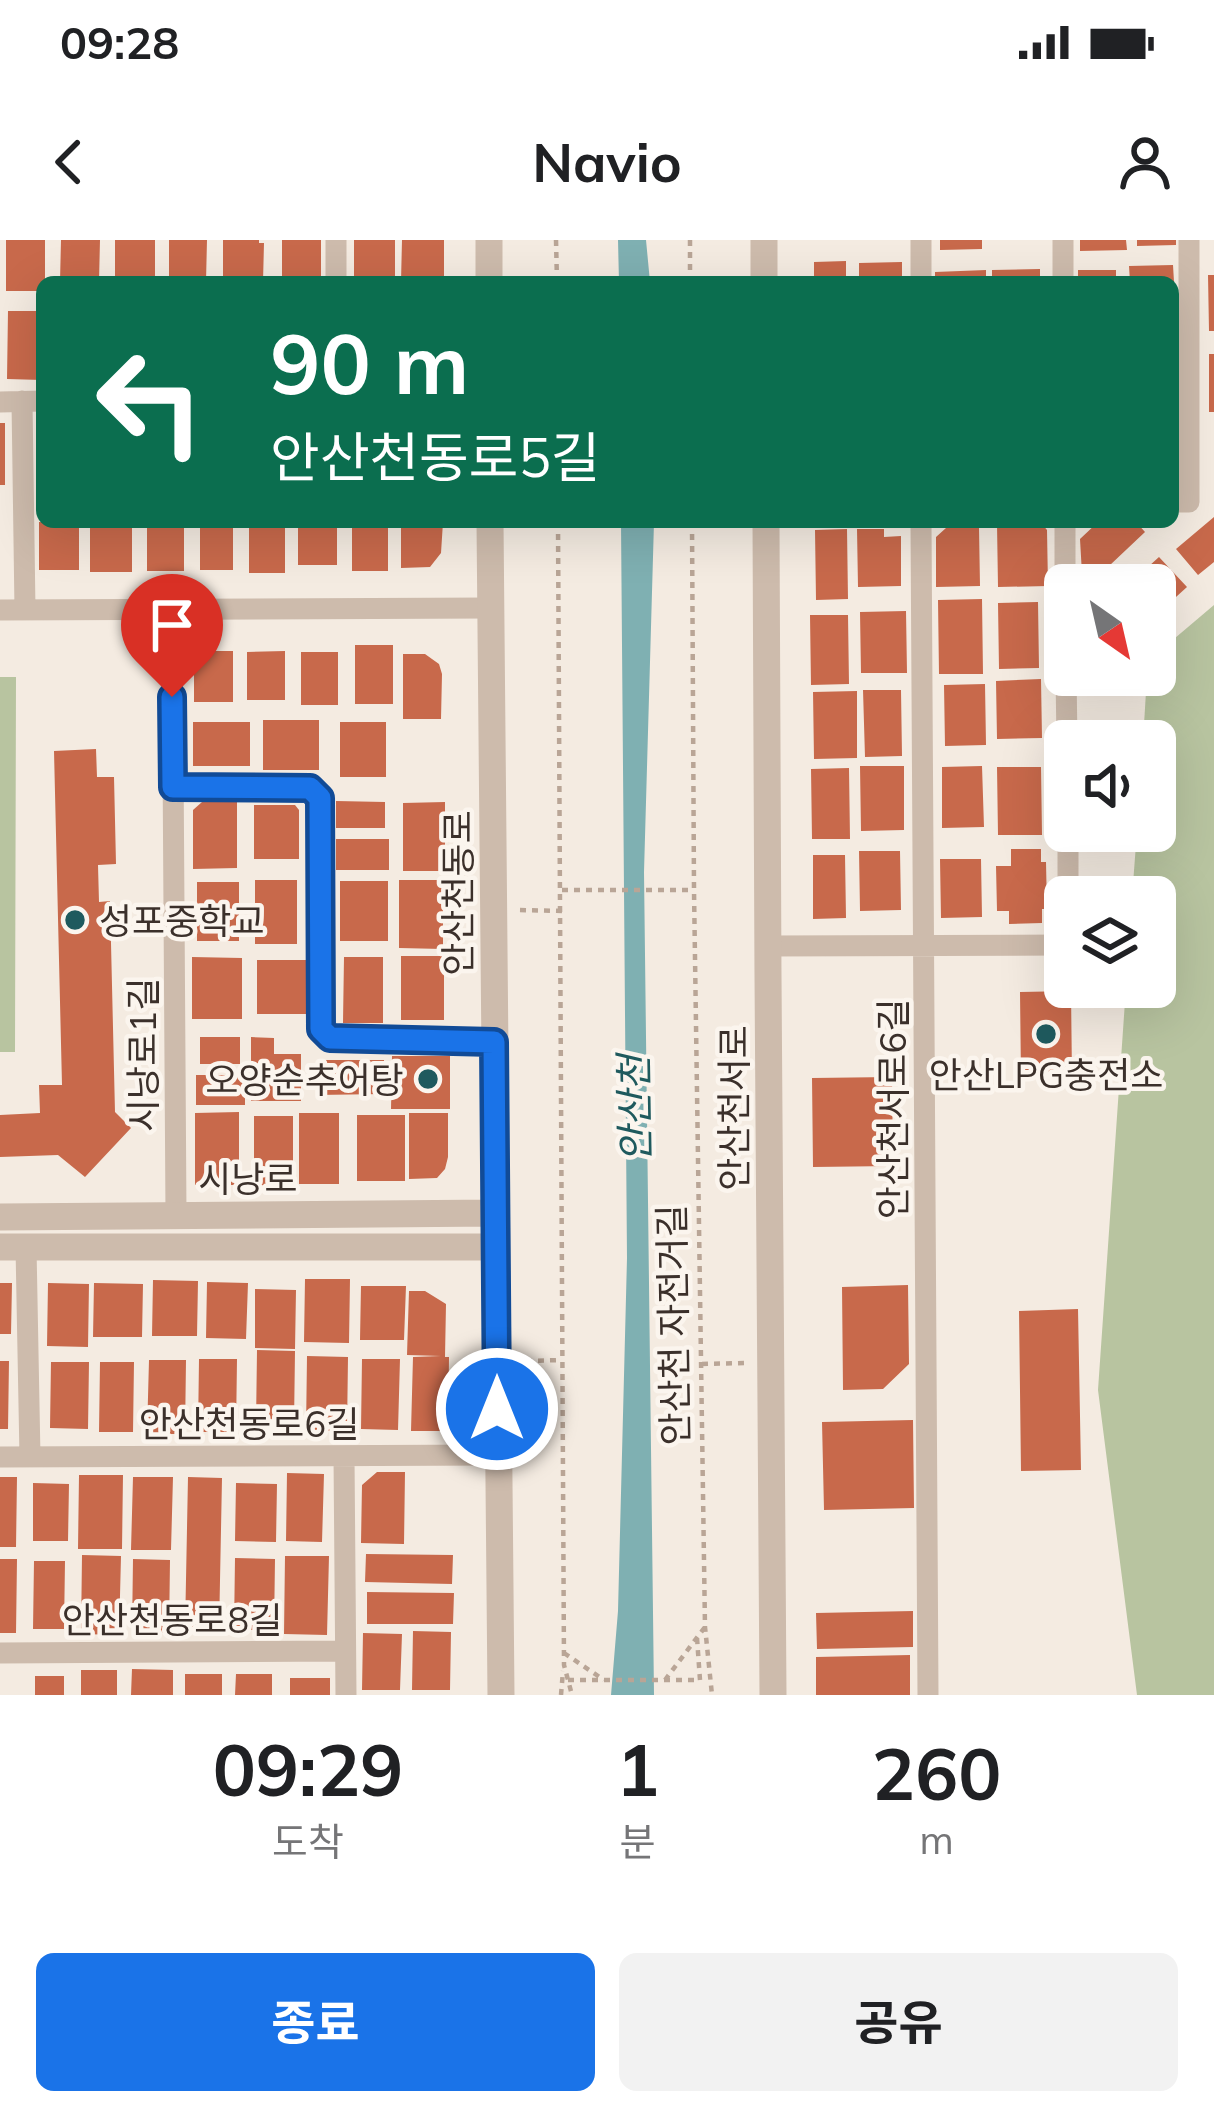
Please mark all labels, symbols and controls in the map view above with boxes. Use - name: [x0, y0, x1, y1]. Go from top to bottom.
- text: 09:28: [60, 14, 179, 70]
- text: Navio: [532, 128, 682, 196]
- icon: back: [36, 129, 102, 195]
- icon: person: [1112, 129, 1178, 195]
- text: 90 m: [270, 310, 469, 415]
- icon: left: [72, 324, 228, 480]
- text: 안산천동로5길: [270, 423, 600, 491]
- north arrow: [1044, 564, 1176, 696]
- map controls: [1044, 564, 1176, 1008]
- pin: [121, 574, 223, 697]
- icon: arrive: [139, 592, 205, 658]
- button: sound: [1044, 720, 1176, 852]
- street label: 안산천동로: [435, 810, 480, 976]
- button: layers: [1044, 876, 1176, 1008]
- place label: 성포중학교: [99, 898, 265, 943]
- marker: 성포중학교: [62, 907, 88, 933]
- street label: 시낭로1길: [120, 978, 165, 1132]
- street label: 안산천서로6길: [870, 999, 915, 1219]
- marker: 안산LPG충전소: [1033, 1021, 1059, 1047]
- street label: 안산천서로: [711, 1025, 756, 1191]
- water label: 안산천: [608, 1051, 659, 1163]
- place label: 안산LPG충전소: [929, 1052, 1163, 1097]
- place label: 오양순추어탕: [205, 1057, 404, 1102]
- marker: 오양순추어탕: [415, 1066, 441, 1092]
- street label: 시낭로: [198, 1156, 298, 1201]
- street label: 안산천 자전거길: [648, 1204, 698, 1446]
- position arrow: [434, 1346, 560, 1472]
- street label: 안산천동로6길: [139, 1401, 359, 1446]
- street label: 안산천동로8길: [62, 1597, 282, 1642]
- text: 09:29: [213, 1724, 403, 1814]
- text: 1: [616, 1724, 659, 1814]
- text: 260: [872, 1728, 1001, 1818]
- text: m: [919, 1815, 954, 1864]
- text: 도착: [272, 1817, 344, 1866]
- text: 분: [620, 1817, 655, 1866]
- button: 종료: [36, 1953, 595, 2091]
- button: 공유: [619, 1953, 1178, 2091]

